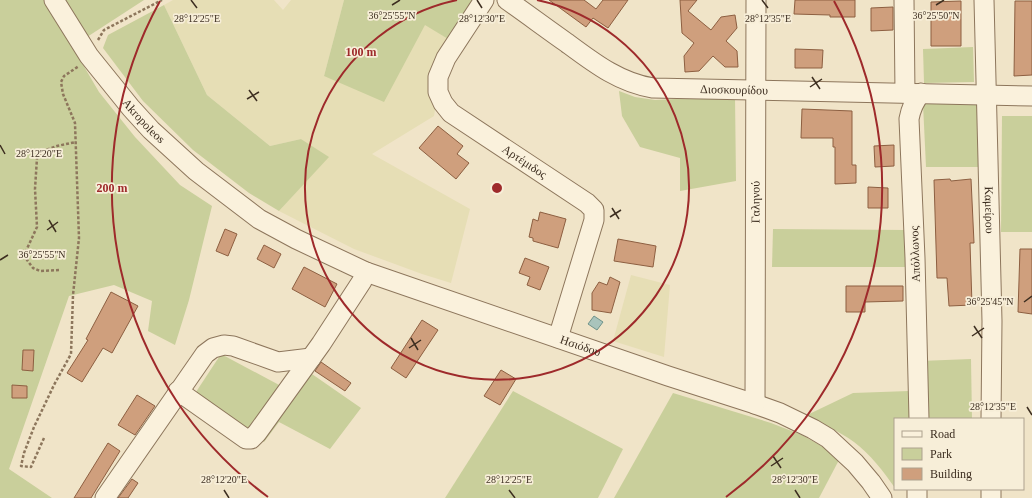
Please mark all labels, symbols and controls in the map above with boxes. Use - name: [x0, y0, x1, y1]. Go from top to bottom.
- text: 36°25'55"N: [368, 10, 416, 21]
- text: 36°25'50"N: [912, 10, 960, 21]
- text: 28°12'25"E: [174, 13, 220, 24]
- text: 28°12'30"E: [459, 13, 505, 24]
- text: 28°12'35"E: [745, 13, 791, 24]
- text: 100 m: [346, 45, 377, 59]
- street label: Διοσκουρίδου: [700, 82, 768, 97]
- street label: Akropoleos: [119, 96, 168, 146]
- street label: Αρτέμιδος: [500, 142, 550, 182]
- text: 28°12'20"E: [16, 148, 62, 159]
- text: 200 m: [97, 181, 128, 195]
- centre of rings: [490, 181, 504, 195]
- street label: Γαληνού: [748, 181, 763, 223]
- street label: Καμείρου: [982, 186, 997, 234]
- street label: Απόλλωνος: [907, 225, 923, 282]
- text: 36°25'55"N: [18, 249, 66, 260]
- text: 36°25'45"N: [966, 296, 1014, 307]
- street label: Ησιόδου: [558, 332, 603, 359]
- text: 28°12'35"E: [970, 401, 1016, 412]
- legend: [894, 418, 1024, 490]
- text: Road: [930, 427, 955, 441]
- text: Park: [930, 447, 952, 461]
- text: Building: [930, 467, 972, 481]
- text: 28°12'20"E: [201, 474, 247, 485]
- text: 28°12'25"E: [486, 474, 532, 485]
- text: 28°12'30"E: [772, 474, 818, 485]

